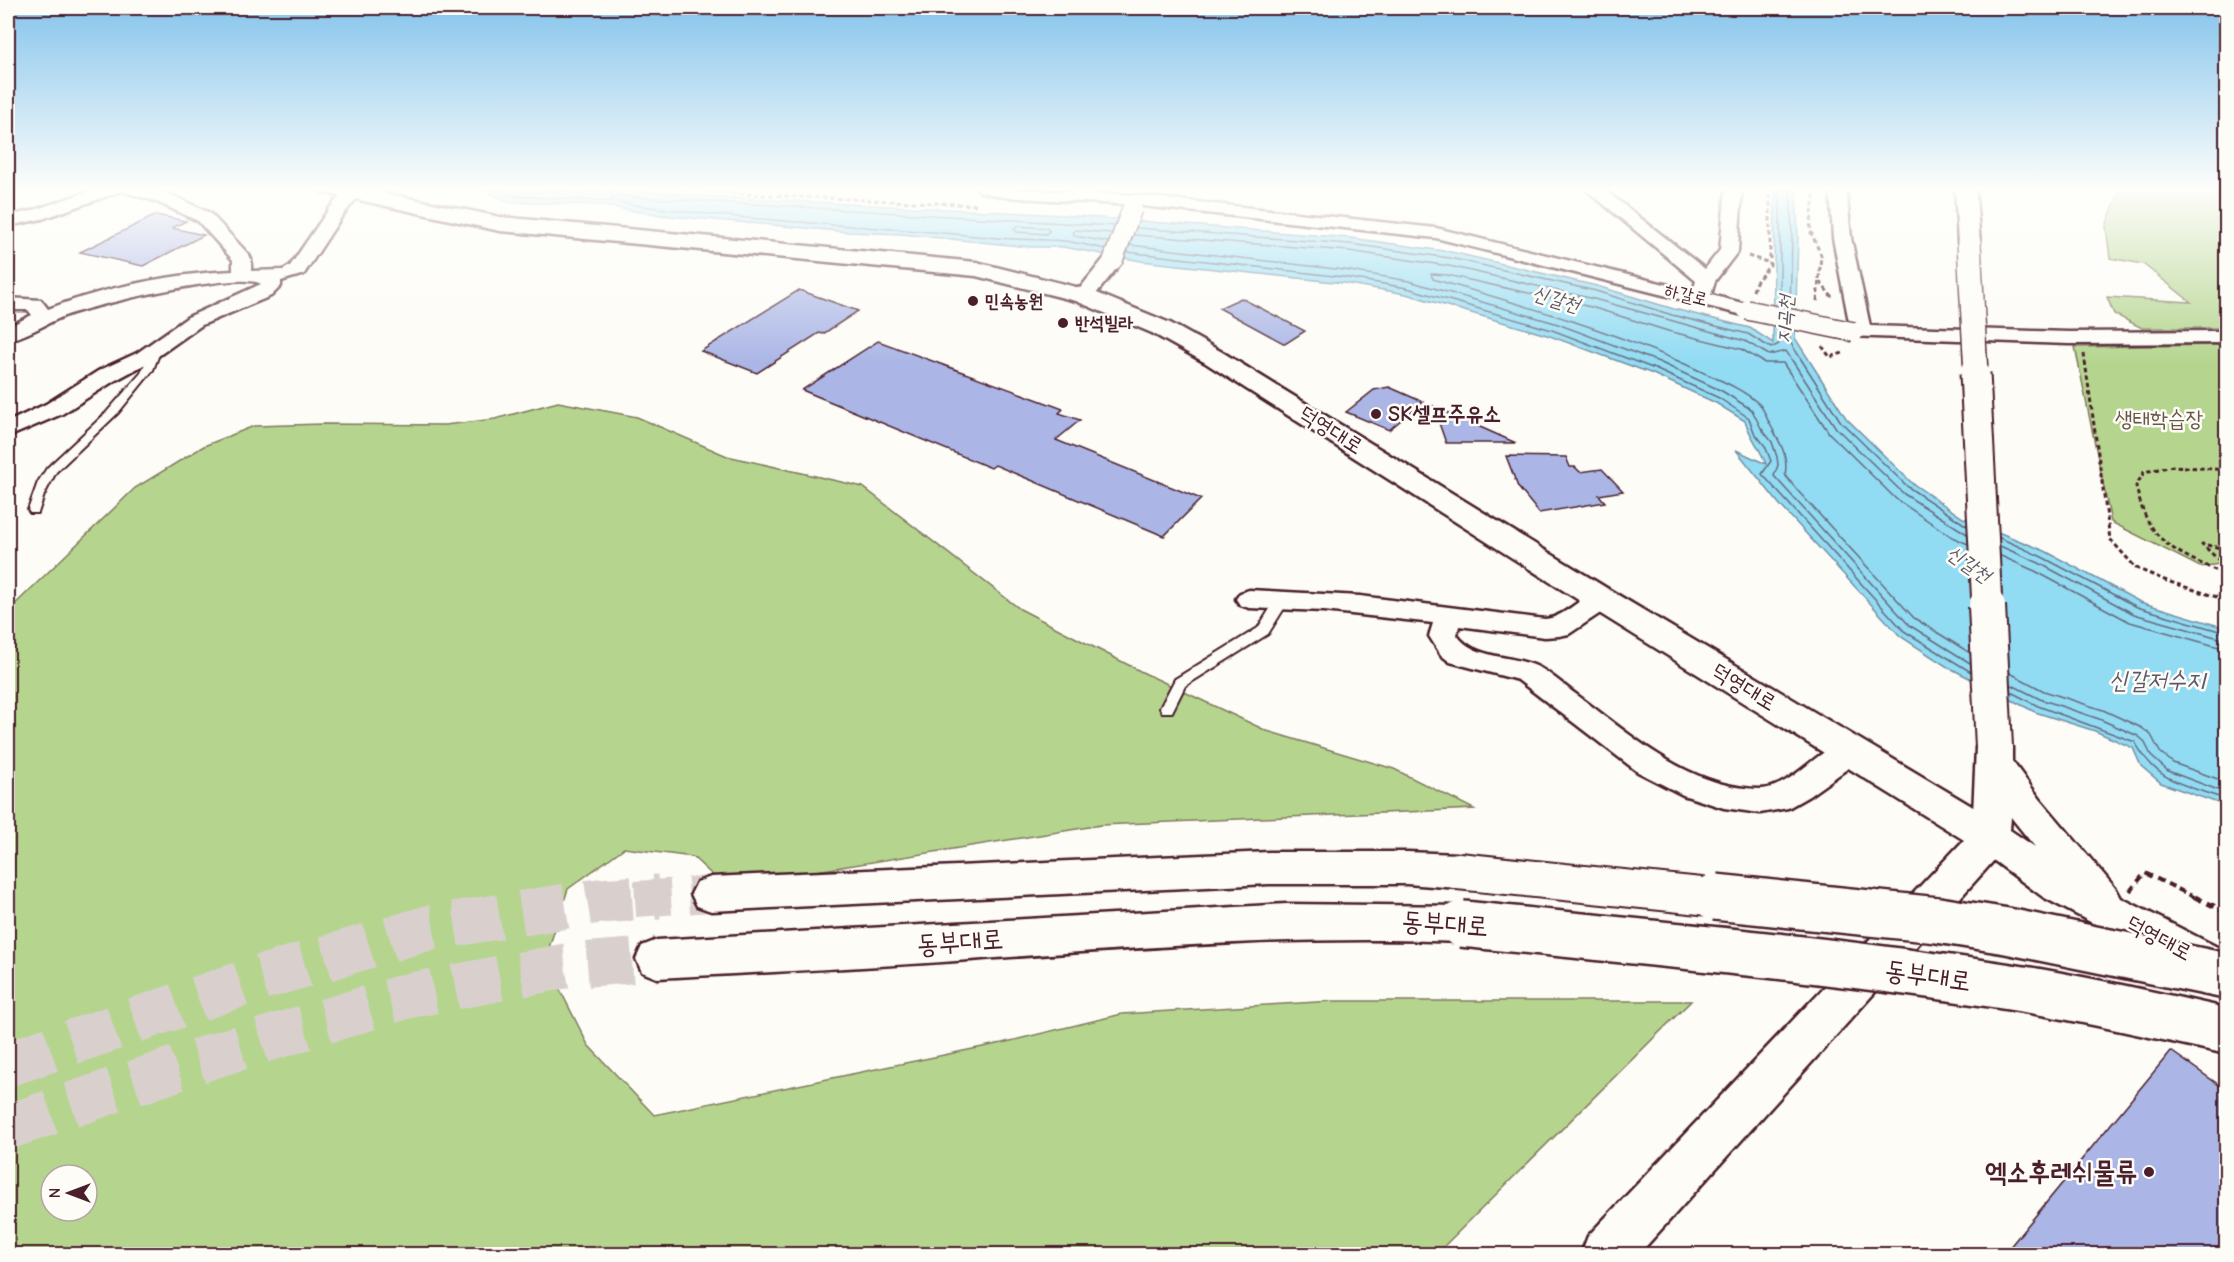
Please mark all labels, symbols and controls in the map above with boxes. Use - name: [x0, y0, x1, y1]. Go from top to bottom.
- street label: 하갈로: [1662, 280, 1710, 310]
- water label: 신갈천: [1530, 281, 1584, 318]
- place label: 민속농원: [985, 291, 1043, 312]
- water label: 지곡천: [1772, 292, 1798, 344]
- marker: 민속농원: [966, 294, 980, 308]
- place label: 반석빌라: [1075, 313, 1133, 334]
- marker: 반석빌라: [1056, 316, 1070, 330]
- street label: 덕영대로: [1294, 400, 1368, 460]
- place label: SK셀프주유소: [1388, 401, 1501, 427]
- park label: 생태학습장: [2115, 406, 2204, 432]
- marker: SK셀프주유소: [1369, 407, 1383, 421]
- water label: 신갈천: [1943, 541, 1997, 588]
- street label: 덕영대로: [1707, 658, 1781, 716]
- water label: 신갈저수지: [2109, 666, 2208, 694]
- street label: 동부대로: [1401, 906, 1489, 942]
- street label: 덕영대로: [2122, 910, 2196, 966]
- street label: 동부대로: [916, 924, 1004, 960]
- street label: 동부대로: [1883, 955, 1973, 997]
- place label: 엑소후레쉬물류: [1985, 1157, 2137, 1188]
- north arrow: [39, 1163, 99, 1223]
- marker: 엑소후레쉬물류: [2142, 1165, 2156, 1179]
- text: N: [46, 1188, 64, 1198]

